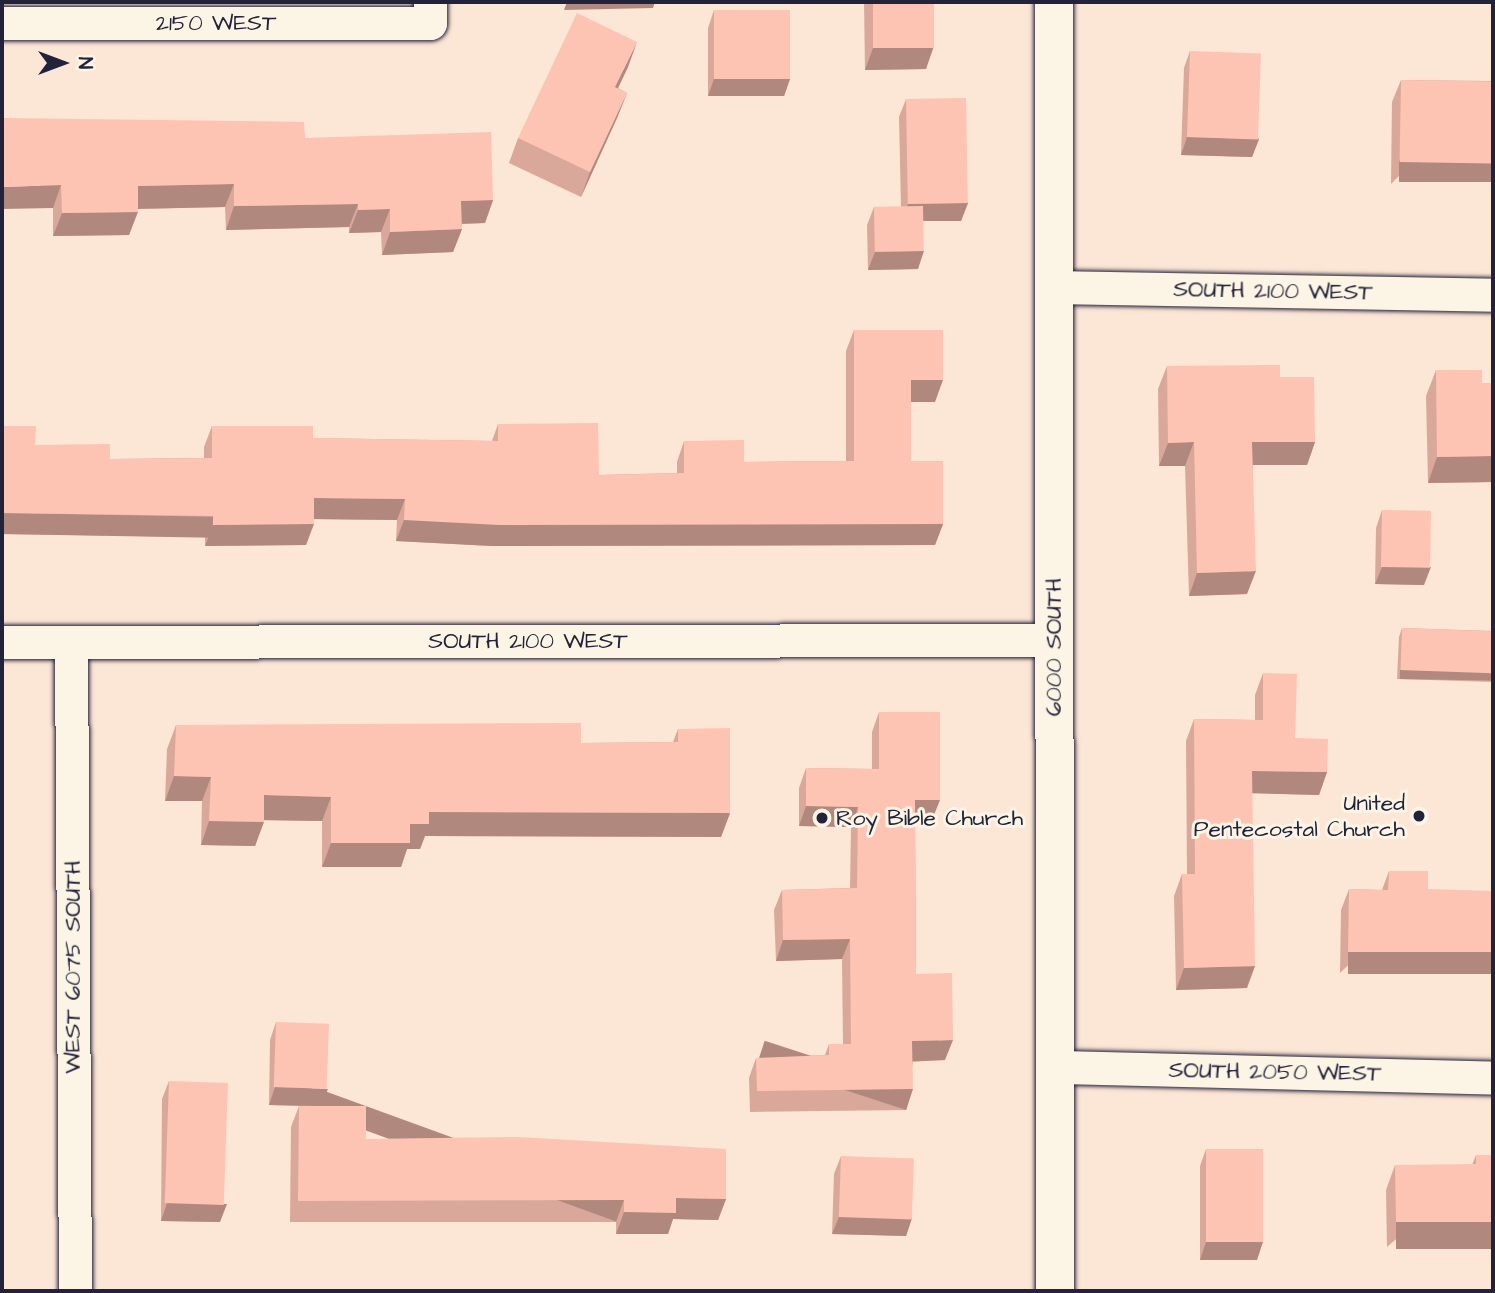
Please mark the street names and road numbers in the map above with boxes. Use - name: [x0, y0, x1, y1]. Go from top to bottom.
- street label: 2150 WEST: [156, 9, 276, 37]
- street label: SOUTH 2100 WEST: [1173, 275, 1373, 307]
- street label: 6000 SOUTH: [1040, 578, 1068, 716]
- street label: SOUTH 2100 WEST: [428, 627, 628, 655]
- street label: WEST 6075 SOUTH: [59, 860, 87, 1074]
- street label: SOUTH 2050 WEST: [1168, 1056, 1382, 1088]

